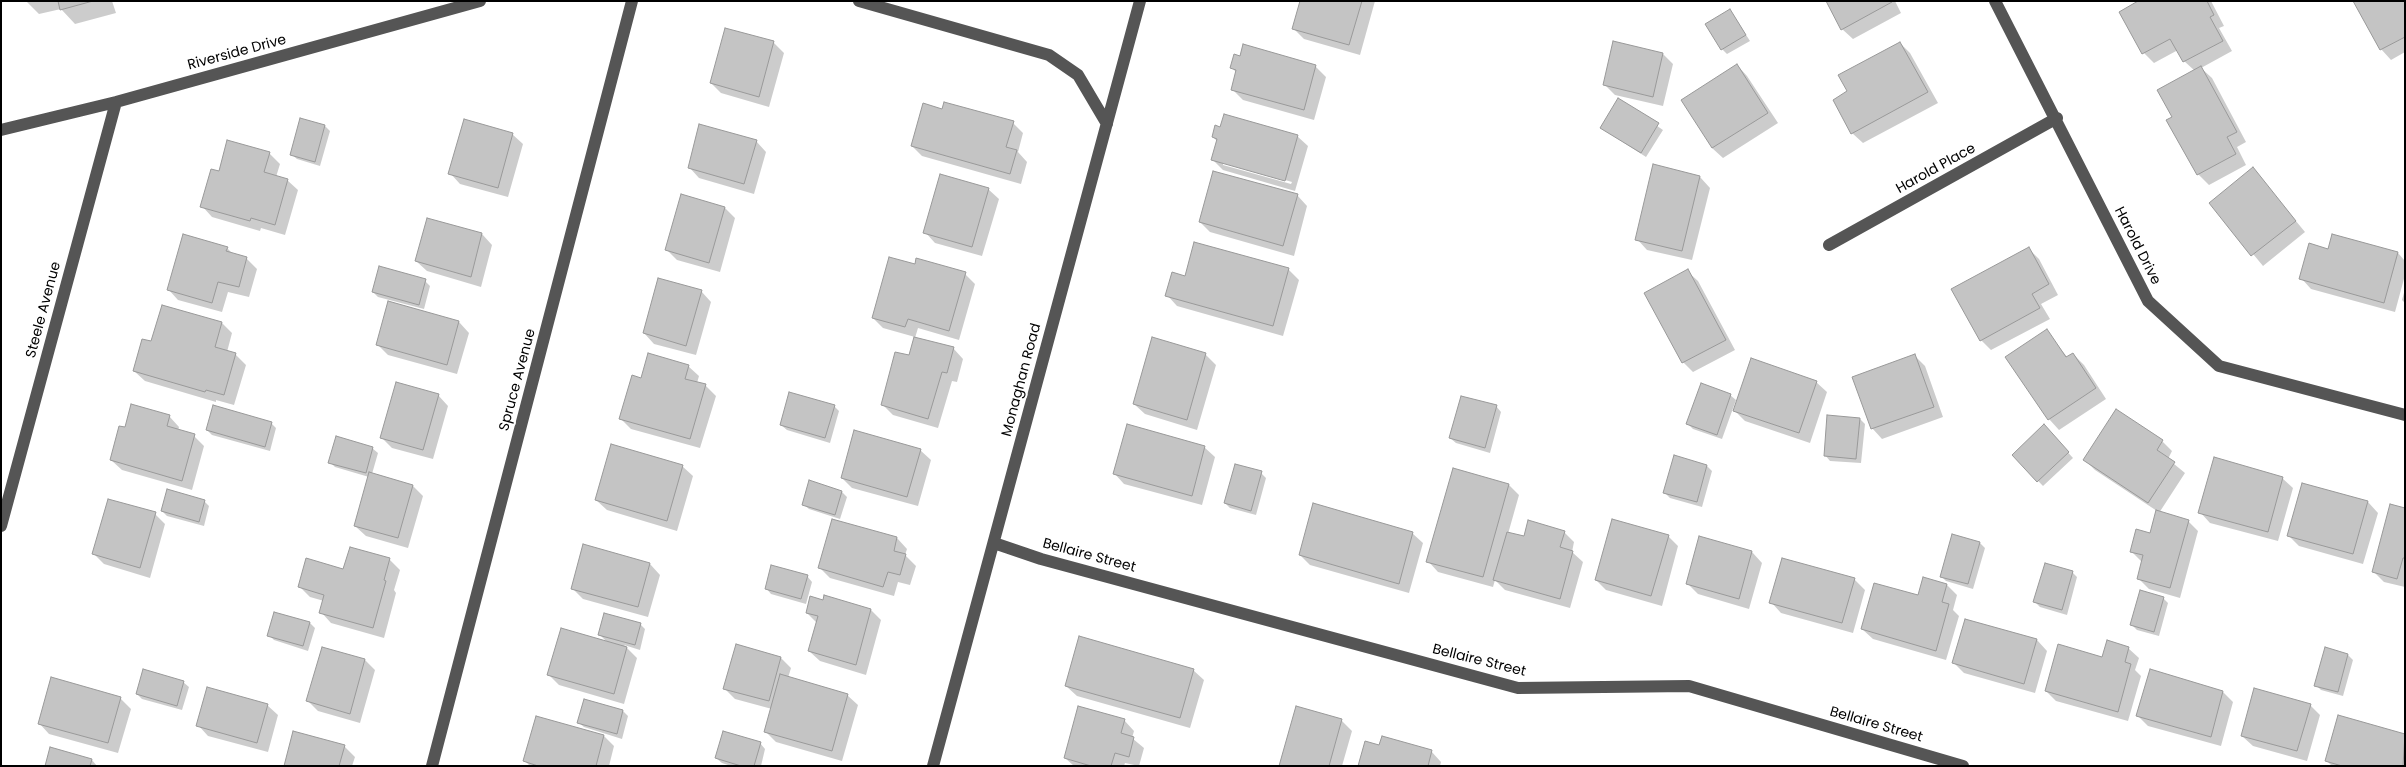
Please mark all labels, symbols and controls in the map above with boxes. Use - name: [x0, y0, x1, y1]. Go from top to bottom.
- street label: Riverside Drive: [186, 32, 288, 74]
- street label: Harold Place: [1893, 140, 1979, 198]
- street label: Harold Drive: [2110, 204, 2164, 288]
- street label: Steele Avenue: [23, 260, 65, 360]
- street label: Monaghan Road: [999, 322, 1045, 438]
- street label: Spruce Avenue: [496, 327, 540, 433]
- street label: Bellaire Street: [1041, 536, 1137, 576]
- street label: Bellaire Street: [1431, 641, 1527, 681]
- street label: Bellaire Street: [1828, 704, 1924, 746]

